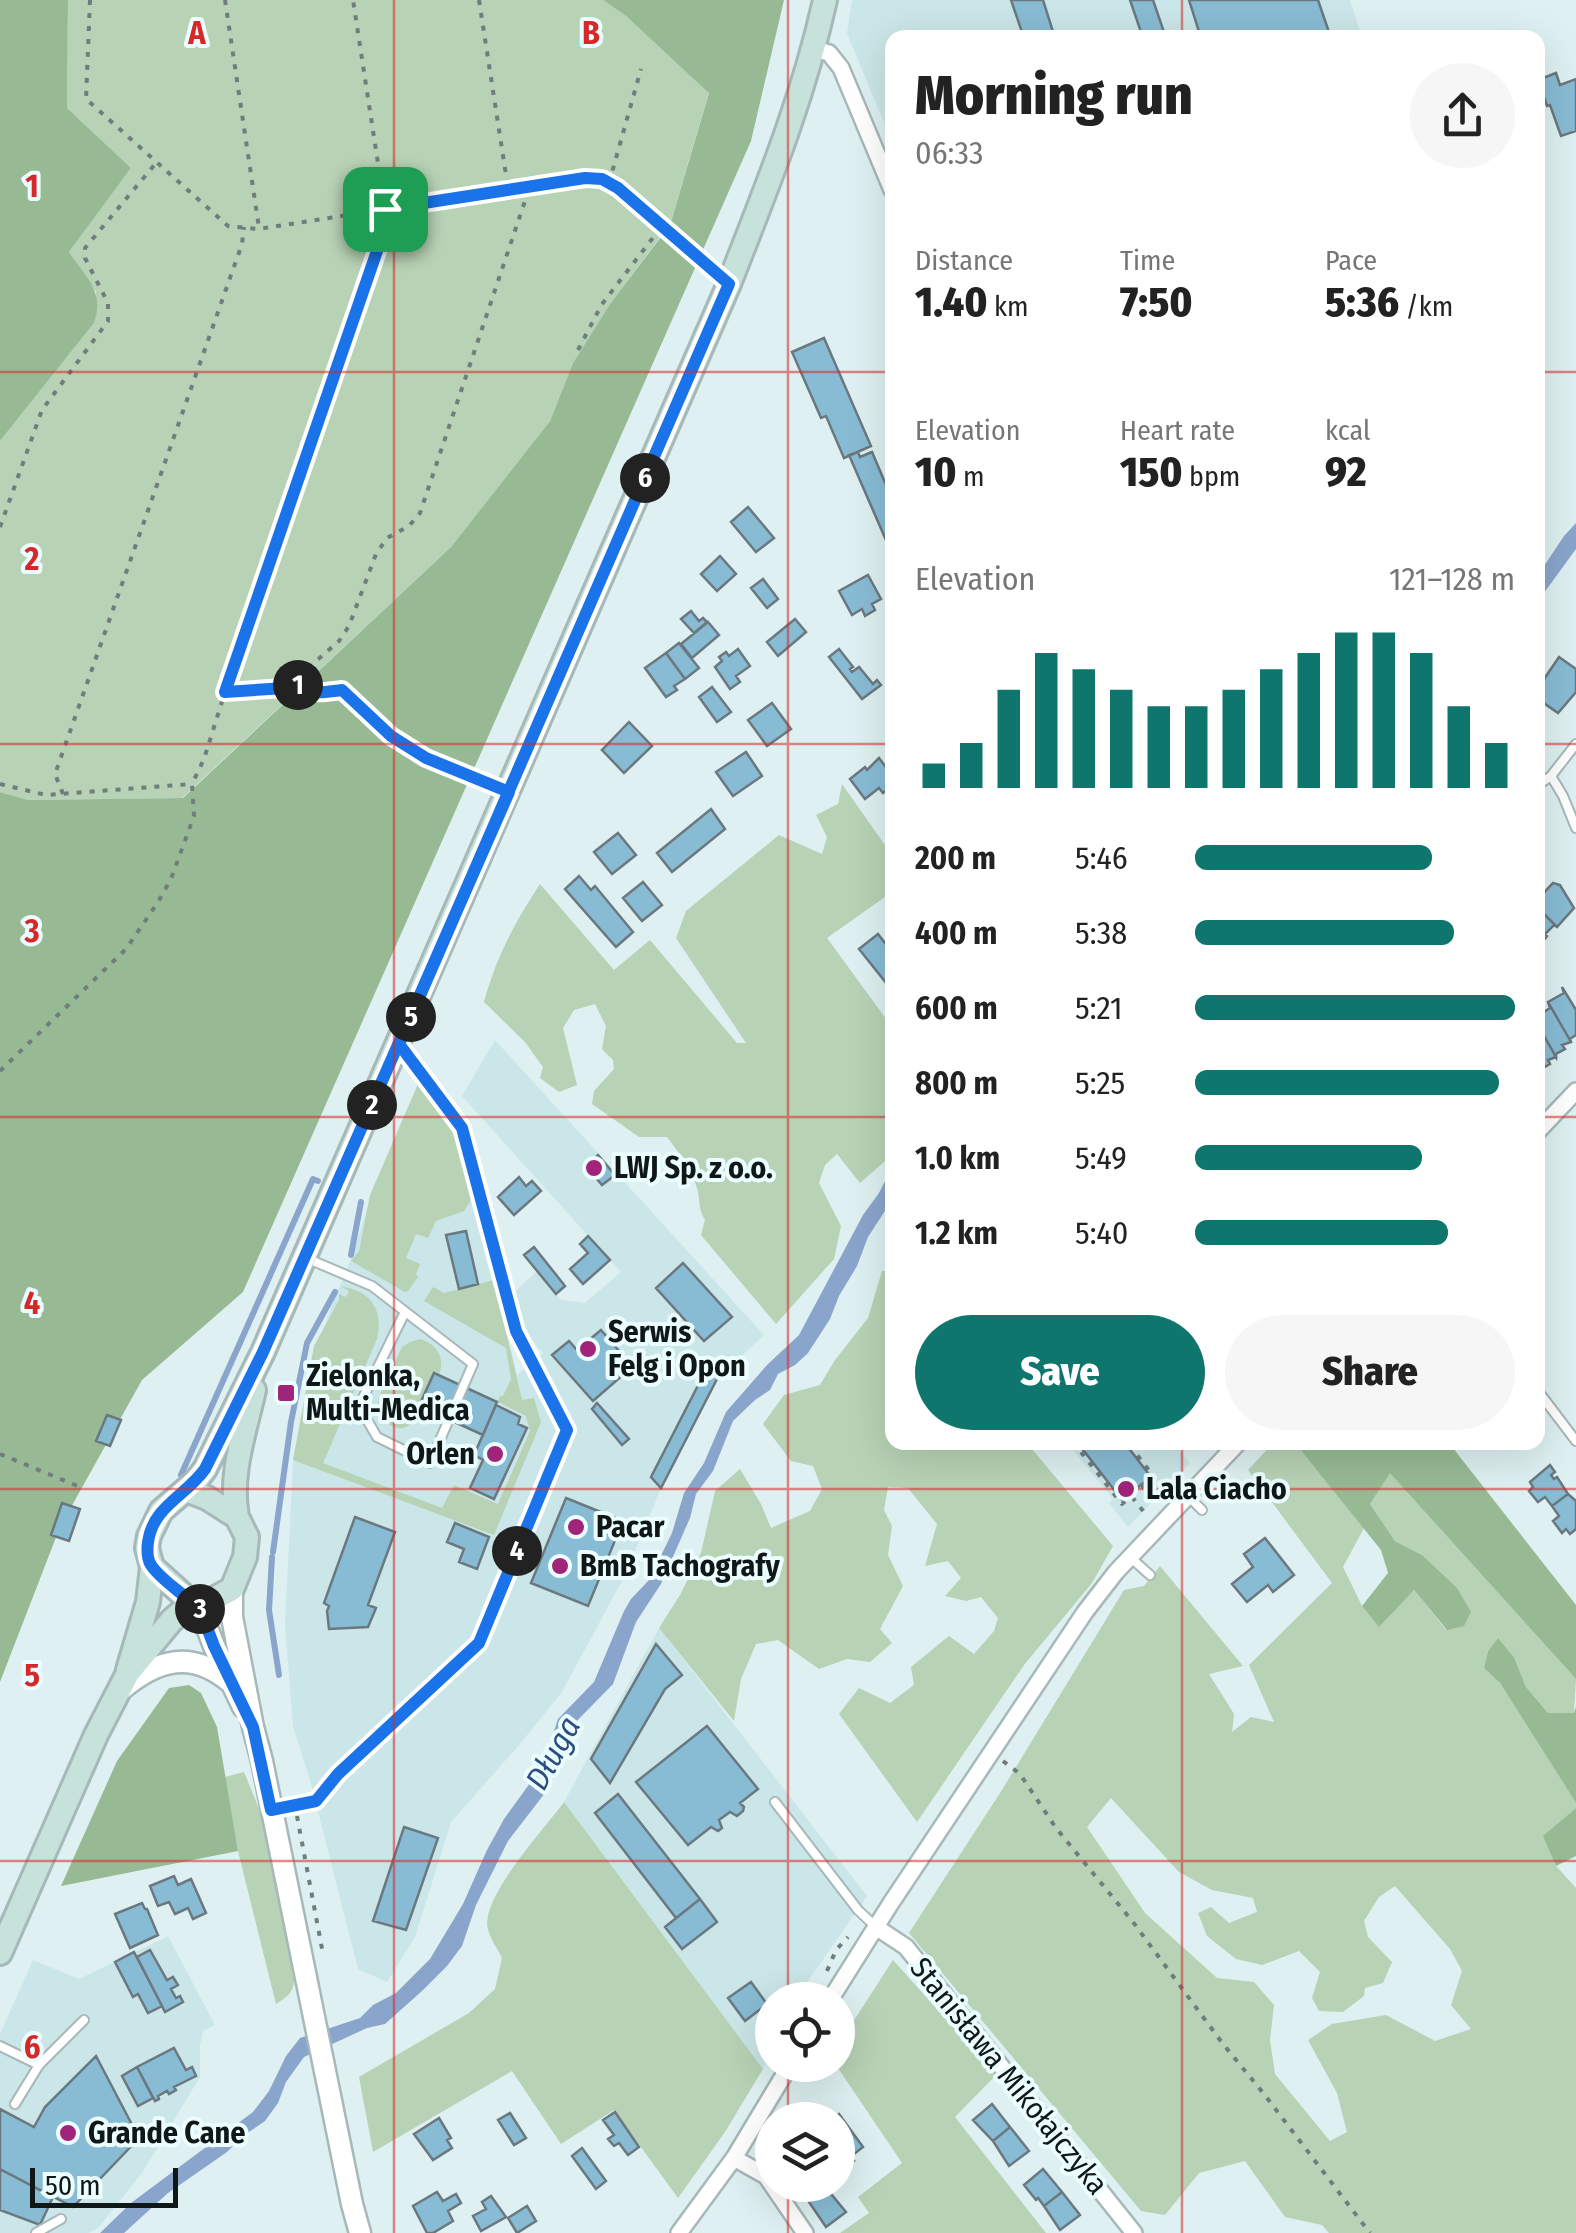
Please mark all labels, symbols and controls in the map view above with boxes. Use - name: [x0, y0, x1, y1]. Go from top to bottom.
- text: A: [187, 14, 206, 52]
- text: B: [582, 14, 600, 52]
- text: Morning run: [915, 63, 1193, 129]
- button: share: [1410, 63, 1515, 168]
- text: 06:33: [915, 134, 983, 172]
- text: 1: [25, 167, 39, 205]
- pin: [343, 167, 428, 252]
- icon: arrive: [358, 182, 413, 237]
- text: Distance: [915, 244, 1013, 277]
- text: Time: [1120, 244, 1175, 277]
- text: Pace: [1325, 244, 1377, 277]
- text: 1.40: [915, 277, 987, 327]
- text: 7:50: [1120, 277, 1193, 327]
- text: 5:36: [1325, 277, 1399, 327]
- text: km: [987, 290, 1029, 323]
- text: /km: [1399, 290, 1453, 323]
- text: Elevation: [915, 414, 1020, 447]
- text: Heart rate: [1120, 414, 1235, 447]
- text: kcal: [1325, 414, 1370, 447]
- text: 10: [915, 447, 956, 497]
- text: 150: [1120, 447, 1183, 497]
- text: 92: [1325, 447, 1366, 497]
- pin: 6: [620, 453, 670, 503]
- text: m: [956, 460, 985, 493]
- text: bpm: [1183, 460, 1240, 493]
- text: 6: [638, 461, 652, 494]
- text: 2: [24, 540, 40, 578]
- text: Elevation: [915, 560, 1035, 598]
- text: 121–128 m: [1389, 560, 1515, 598]
- pin: 1: [273, 660, 323, 710]
- text: 1: [292, 668, 304, 701]
- text: 200 m: [915, 839, 996, 877]
- text: 5:46: [1075, 839, 1128, 877]
- text: 3: [23, 912, 40, 950]
- text: 400 m: [915, 914, 997, 952]
- text: 5:38: [1075, 914, 1127, 952]
- text: 600 m: [915, 989, 998, 1027]
- text: 5:21: [1075, 989, 1122, 1027]
- pin: 5: [386, 992, 436, 1042]
- text: 5: [404, 1000, 418, 1033]
- text: 800 m: [915, 1064, 998, 1102]
- text: 5:25: [1075, 1064, 1125, 1102]
- pin: 2: [347, 1080, 397, 1130]
- text: 2: [366, 1088, 378, 1121]
- text: 1.0 km: [915, 1139, 1000, 1177]
- text: 5:49: [1075, 1139, 1127, 1177]
- place label: LWJ Sp. z o.o.: [614, 1150, 773, 1186]
- marker: LWJ Sp. z o.o.: [583, 1157, 605, 1179]
- text: 1.2 km: [915, 1214, 998, 1252]
- text: 5:40: [1075, 1214, 1128, 1252]
- text: 4: [24, 1284, 40, 1322]
- place label: Serwis Felg i Opon: [608, 1314, 746, 1384]
- button: Save: [915, 1315, 1205, 1430]
- button: Share: [1225, 1315, 1515, 1430]
- marker: Serwis Felg i Opon: [577, 1338, 599, 1360]
- place label: Zielonka, Multi-Medica: [306, 1358, 470, 1428]
- marker: Zielonka, Multi-Medica: [275, 1382, 297, 1404]
- place label: Orlen: [406, 1436, 475, 1472]
- marker: Orlen: [484, 1443, 506, 1465]
- place label: Lala Ciacho: [1146, 1471, 1287, 1507]
- marker: Lala Ciacho: [1115, 1478, 1137, 1500]
- place label: Pacar: [596, 1509, 666, 1545]
- marker: Pacar: [565, 1516, 587, 1538]
- pin: 4: [492, 1526, 542, 1576]
- text: 4: [510, 1534, 524, 1567]
- place label: BmB Tachografy: [580, 1548, 780, 1584]
- marker: BmB Tachografy: [549, 1555, 571, 1577]
- pin: 3: [175, 1584, 225, 1634]
- text: 3: [193, 1592, 207, 1625]
- text: 5: [24, 1656, 40, 1694]
- water label: Długa: [518, 1710, 588, 1796]
- street label: Stanisława Mikołajczyka: [902, 1950, 1116, 2202]
- map controls: [755, 1982, 855, 2202]
- button: locate: [755, 1982, 855, 2082]
- text: 6: [24, 2028, 40, 2066]
- button: layers: [755, 2102, 855, 2202]
- place label: Grande Cane: [88, 2115, 246, 2151]
- marker: Grande Cane: [57, 2122, 79, 2144]
- scale bar: [30, 2163, 178, 2208]
- text: 50 m: [45, 2169, 101, 2202]

